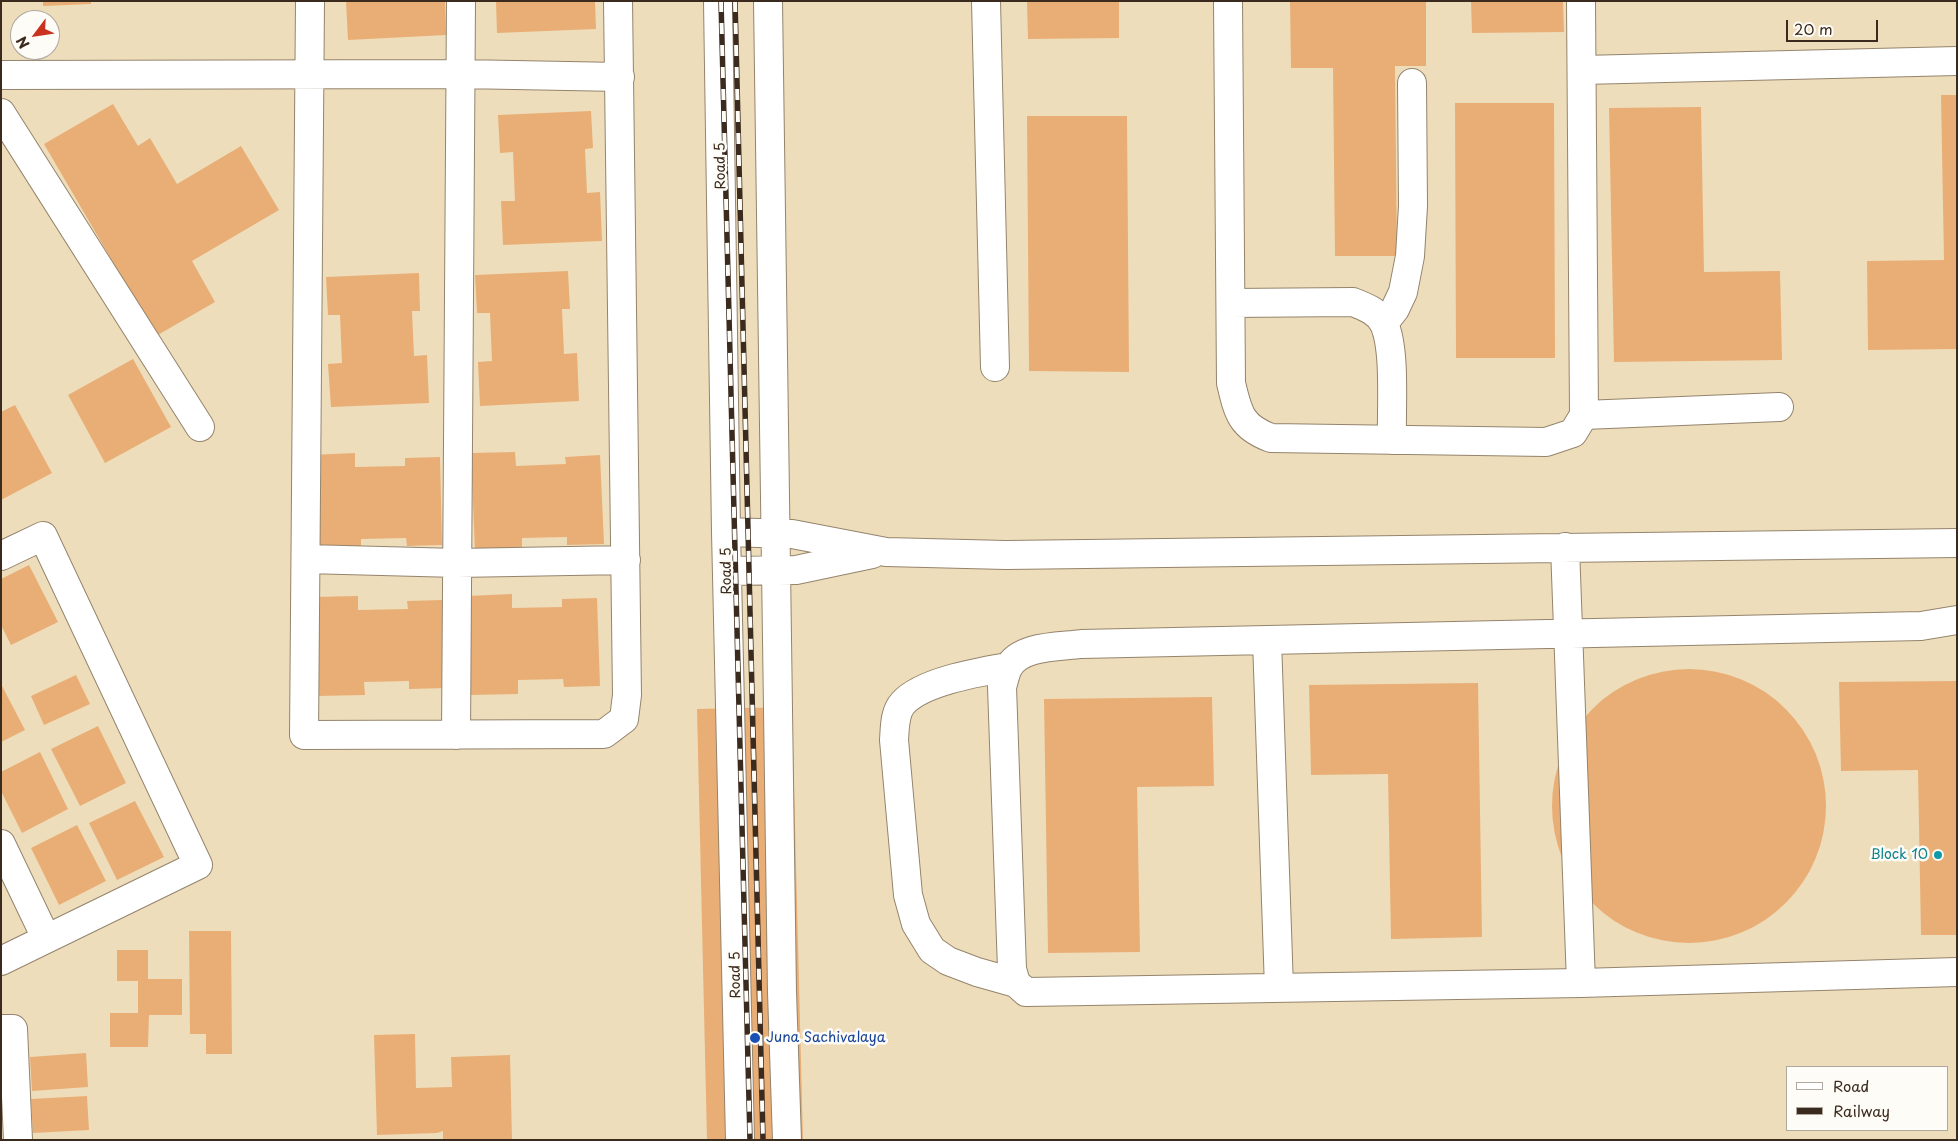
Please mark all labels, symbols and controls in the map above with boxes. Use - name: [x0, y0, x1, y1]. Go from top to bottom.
- north arrow: [10, 10, 60, 60]
- scale bar: [1788, 10, 1880, 42]
- text: 20 m: [1794, 17, 1833, 40]
- text: N: [11, 32, 34, 53]
- street label: Road 5: [712, 142, 730, 190]
- street label: Road 5: [718, 547, 736, 595]
- place label: Block 10: [1870, 847, 1928, 863]
- marker: Block 10: [1932, 849, 1944, 861]
- street label: Road 5: [727, 951, 745, 999]
- place label: Juna Sachivalaya: [766, 1030, 886, 1046]
- marker: Juna Sachivalaya: [748, 1031, 762, 1045]
- legend: [1786, 1066, 1948, 1131]
- text: Road: [1833, 1074, 1869, 1097]
- text: Railway: [1833, 1099, 1890, 1122]

